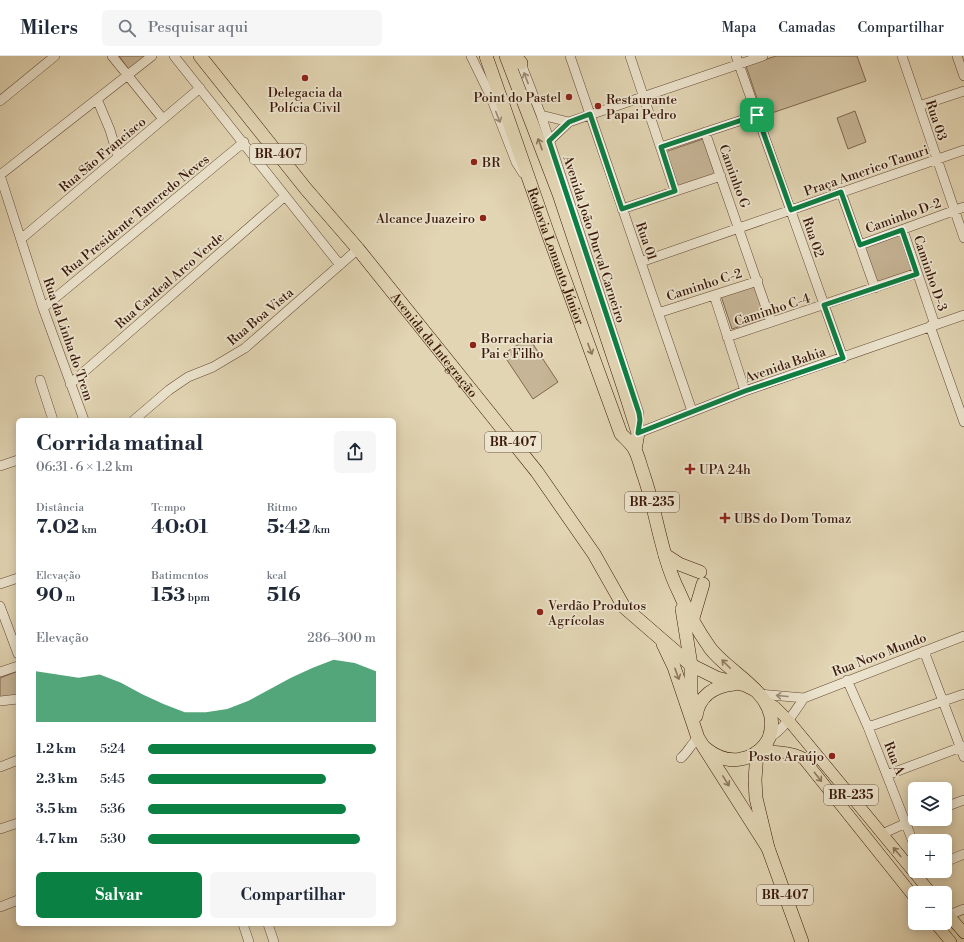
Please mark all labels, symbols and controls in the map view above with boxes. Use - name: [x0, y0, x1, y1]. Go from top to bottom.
- search box: [102, 10, 382, 46]
- text: Milers: [20, 16, 78, 40]
- icon: search: [116, 17, 138, 39]
- text: Pesquisar aqui: [148, 18, 248, 37]
- text: Mapa: [722, 19, 756, 37]
- text: Camadas: [778, 19, 835, 37]
- text: Compartilhar: [857, 19, 944, 37]
- one-way arrow: [522, 72, 530, 84]
- marker: Delegacia da Polícia Civil: [300, 73, 310, 83]
- place label: Delegacia da Polícia Civil: [268, 85, 343, 116]
- place label: Point do Pastel: [473, 90, 561, 106]
- marker: Point do Pastel: [564, 92, 574, 102]
- place label: Restaurante Papai Pedro: [606, 92, 677, 123]
- pin: [740, 98, 774, 132]
- street label: Rua 03: [922, 98, 950, 142]
- marker: Restaurante Papai Pedro: [593, 101, 603, 111]
- icon: arrive: [746, 104, 768, 126]
- one-way arrow: [495, 110, 503, 122]
- street label: Rua São Francisco: [56, 114, 149, 196]
- one-way arrow: [535, 138, 543, 150]
- street label: Caminho G: [715, 142, 753, 211]
- street label: Praça Americo Tanuri: [802, 142, 931, 200]
- road number: BR-407: [250, 144, 306, 164]
- street label: Rua Presidente Tancredo Neves: [59, 151, 213, 280]
- street label: Avenida João Durval Carneiro: [559, 153, 629, 325]
- place label: BR: [481, 155, 501, 171]
- marker: BR: [469, 157, 479, 167]
- street label: Rodovia Lomanto Júnior: [523, 186, 588, 328]
- street label: Caminho D-2: [863, 195, 943, 237]
- place label: Alcance Juazeiro: [375, 211, 475, 227]
- marker: Alcance Juazeiro: [478, 213, 488, 223]
- street label: Rua 02: [799, 215, 827, 260]
- street label: Rua 01: [632, 220, 660, 263]
- street label: Rua Cardeal Arco Verde: [112, 229, 228, 332]
- street label: Caminho D-3: [910, 233, 950, 313]
- street label: Caminho C-2: [665, 265, 744, 305]
- street label: Rua da Linha do Trem: [39, 276, 97, 404]
- street label: Rua Boa Vista: [224, 284, 297, 349]
- street label: Avenida da Integração: [386, 289, 481, 401]
- street label: Caminho C-4: [732, 290, 813, 330]
- place label: Borracharia Pai e Filho: [480, 331, 553, 362]
- marker: Borracharia Pai e Filho: [468, 340, 478, 350]
- one-way arrow: [586, 342, 594, 354]
- street label: Avenida Bahia: [742, 344, 828, 387]
- text: Corrida matinal: [36, 430, 203, 457]
- button: share: [334, 431, 376, 473]
- road number: BR-407: [485, 432, 541, 452]
- text: 06:31 · 6 × 1.2 km: [36, 459, 133, 475]
- place label: UPA 24h: [699, 462, 751, 478]
- marker: UPA 24h: [684, 463, 696, 475]
- road number: BR-235: [625, 492, 679, 512]
- text: Distância: [36, 501, 84, 515]
- text: Tempo: [151, 501, 186, 515]
- text: Ritmo: [267, 501, 297, 515]
- place label: UBS do Dom Tomaz: [734, 511, 851, 527]
- marker: UBS do Dom Tomaz: [719, 512, 731, 524]
- text: 7.02: [36, 515, 79, 540]
- text: 40:01: [151, 515, 208, 540]
- text: 5:42: [267, 515, 310, 540]
- text: km: [79, 523, 97, 537]
- text: /km: [310, 523, 330, 537]
- text: Elevação: [36, 569, 81, 583]
- text: Batimentos: [151, 569, 209, 583]
- text: kcal: [267, 569, 287, 583]
- text: 90: [36, 583, 63, 608]
- text: 153: [151, 583, 185, 608]
- text: 516: [267, 583, 301, 608]
- text: m: [63, 591, 75, 605]
- text: bpm: [185, 591, 210, 605]
- place label: Verdão Produtos Agrícolas: [547, 598, 646, 629]
- marker: Verdão Produtos Agrícolas: [535, 607, 545, 617]
- text: Elevação: [36, 630, 89, 646]
- text: 286–300 m: [307, 630, 376, 646]
- street label: Rua Novo Mundo: [830, 630, 929, 680]
- one-way arrow: [721, 659, 731, 669]
- one-way arrow: [673, 668, 681, 680]
- one-way arrow: [776, 692, 789, 699]
- street label: Rua A: [880, 739, 908, 778]
- text: 1.2 km: [36, 741, 76, 757]
- text: 5:24: [100, 741, 125, 757]
- place label: Posto Araújo: [748, 749, 824, 765]
- marker: Posto Araújo: [827, 751, 837, 761]
- text: 2.3 km: [36, 771, 77, 787]
- text: 5:45: [100, 771, 125, 787]
- one-way arrow: [814, 771, 822, 782]
- one-way arrow: [722, 775, 730, 786]
- map controls: [908, 782, 952, 930]
- button: layers: [908, 782, 952, 826]
- road number: BR-235: [824, 785, 878, 805]
- text: 3.5 km: [36, 801, 77, 817]
- text: 5:36: [100, 801, 125, 817]
- text: 4.7 km: [36, 831, 78, 847]
- text: 5:30: [100, 831, 126, 847]
- button: +: [908, 834, 952, 878]
- one-way arrow: [893, 847, 902, 857]
- button: Salvar: [36, 872, 202, 918]
- button: Compartilhar: [210, 872, 376, 918]
- road number: BR-407: [757, 885, 813, 905]
- button: −: [908, 886, 952, 930]

